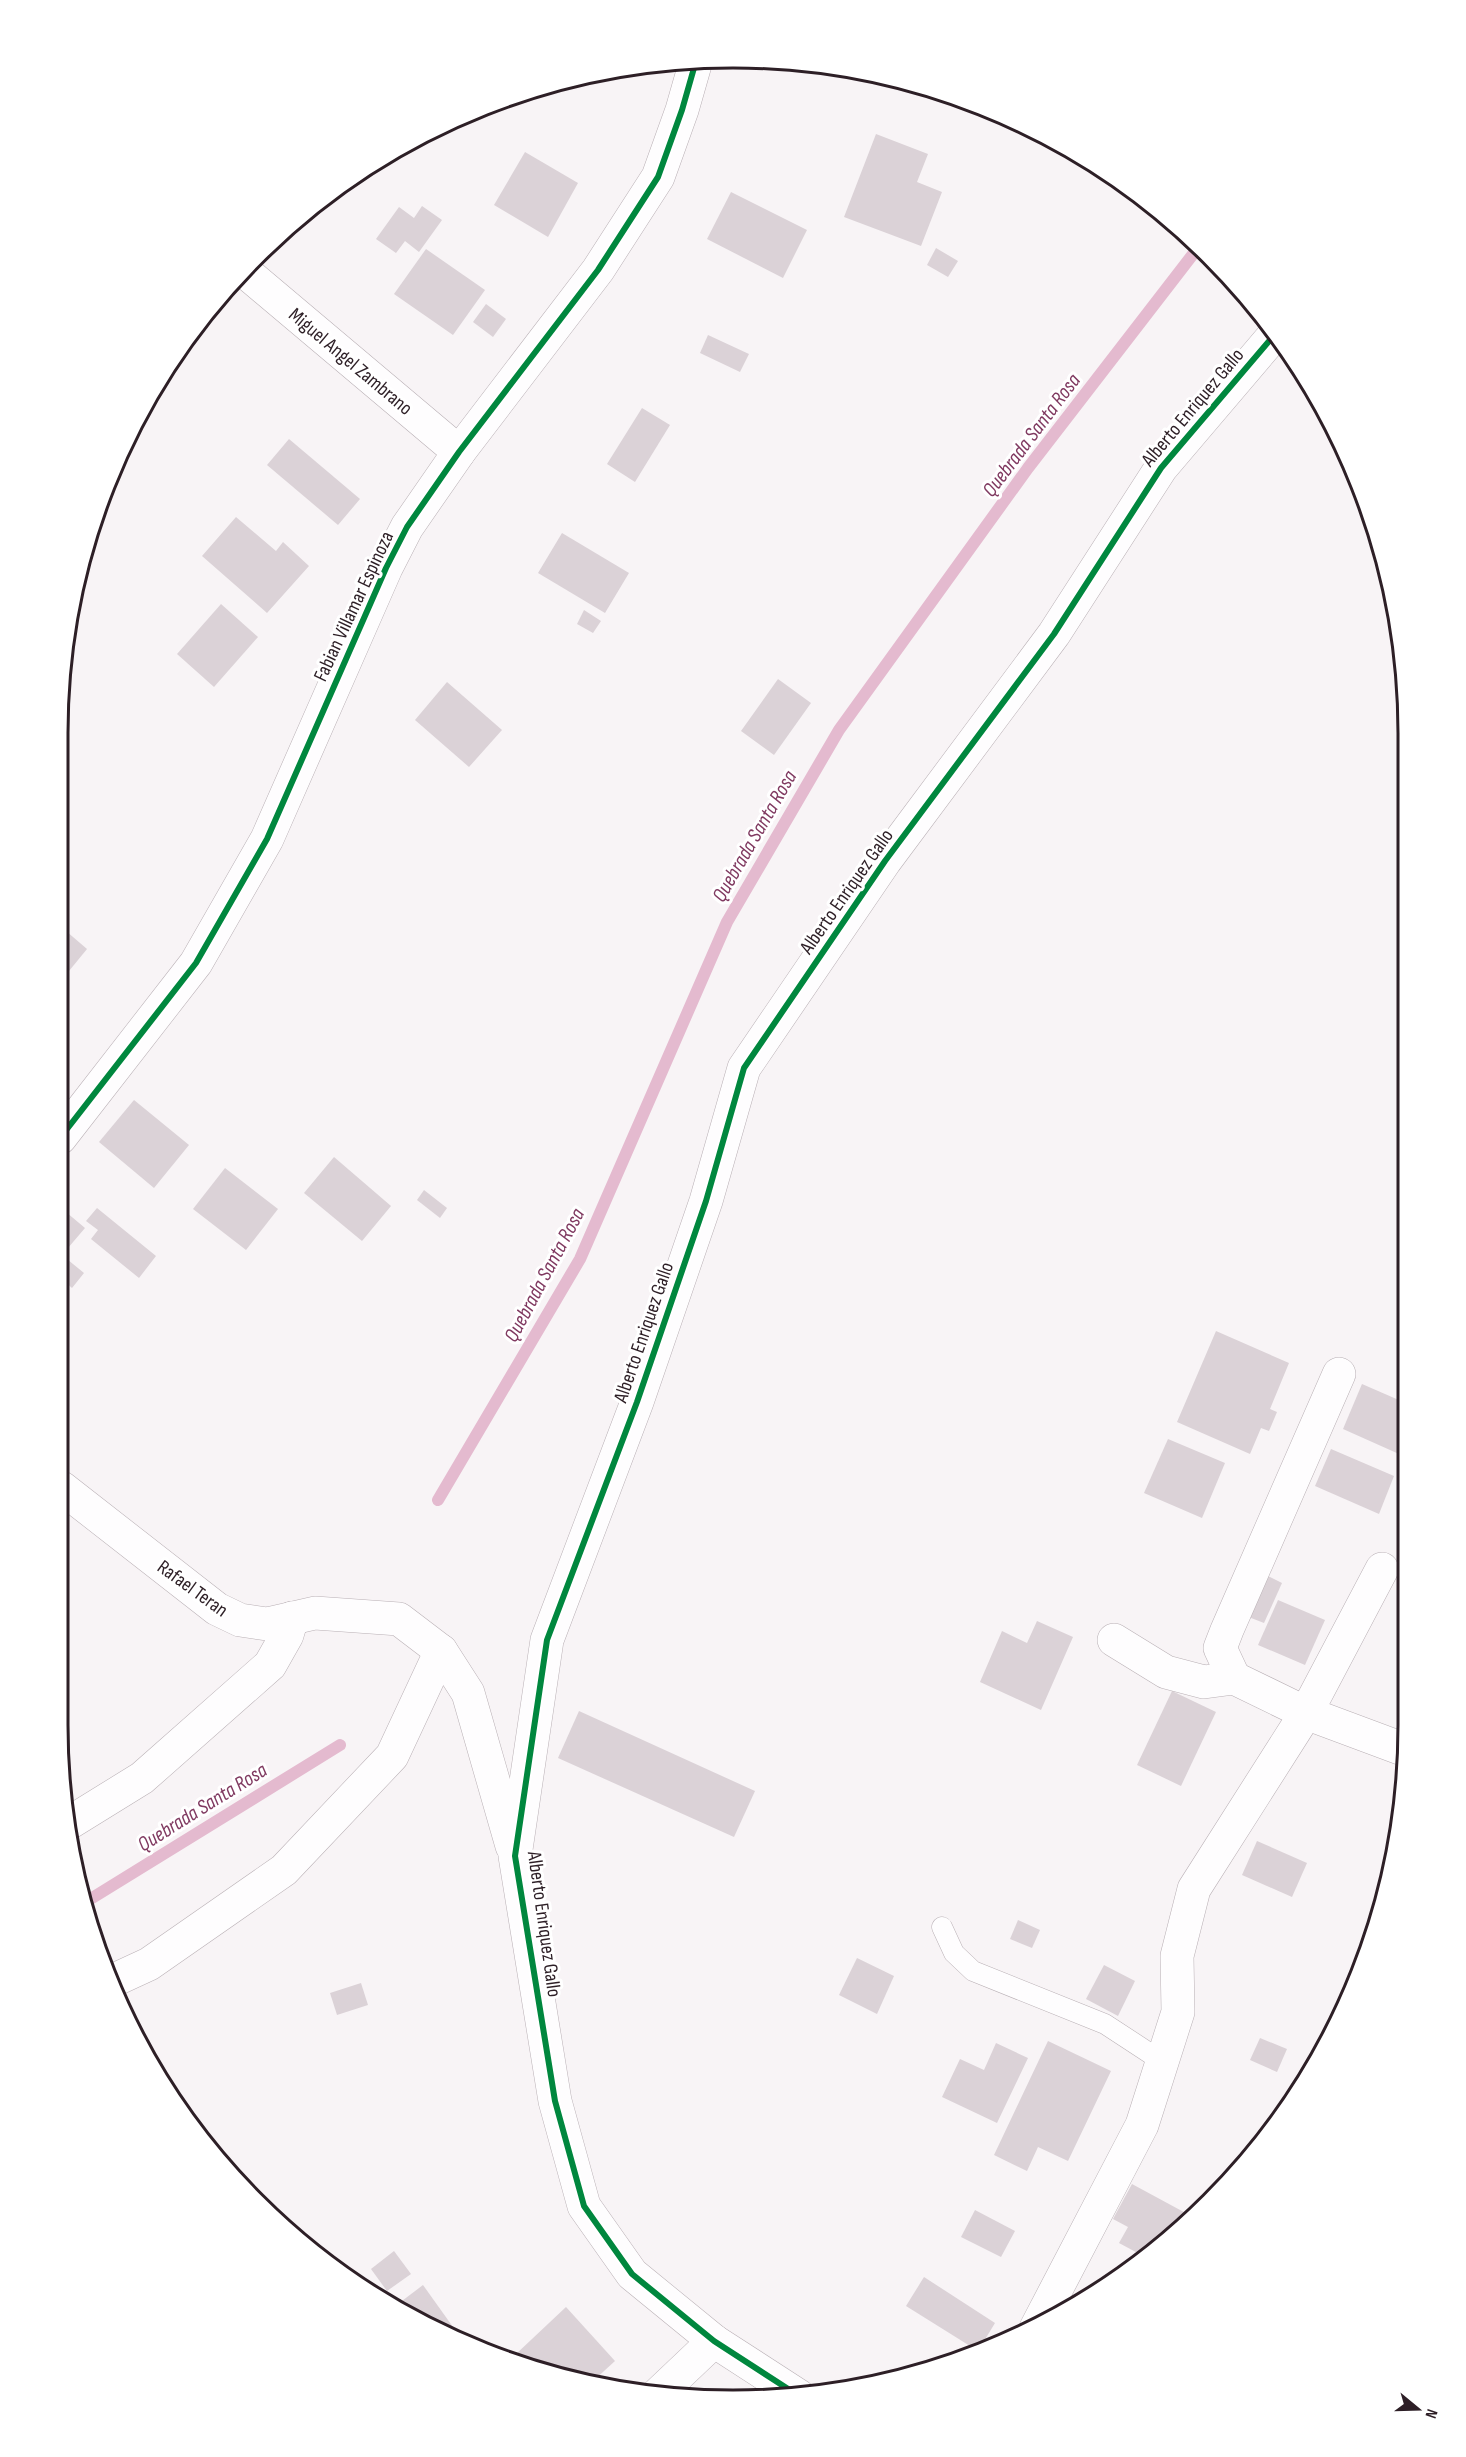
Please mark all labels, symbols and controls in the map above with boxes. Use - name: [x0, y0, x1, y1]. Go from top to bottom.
- street label: Miguel Angel Zambrano: [284, 303, 417, 420]
- street label: Alberto Enriquez Gallo: [1136, 344, 1249, 472]
- water label: Quebrada Santa Rosa: [977, 368, 1086, 502]
- street label: Fabian Villamar Espinoza: [309, 528, 399, 685]
- water label: Quebrada Santa Rosa: [707, 766, 802, 906]
- street label: Alberto Enriquez Gallo: [794, 825, 899, 959]
- water label: Quebrada Santa Rosa: [499, 1204, 590, 1346]
- street label: Alberto Enriquez Gallo: [608, 1259, 679, 1407]
- street label: Rafael Teran: [152, 1555, 232, 1622]
- water label: Quebrada Santa Rosa: [133, 1757, 272, 1857]
- street label: Alberto Enriquez Gallo: [522, 1849, 566, 1999]
- north arrow: [1388, 2379, 1448, 2439]
- text: N: [1420, 2406, 1441, 2421]

